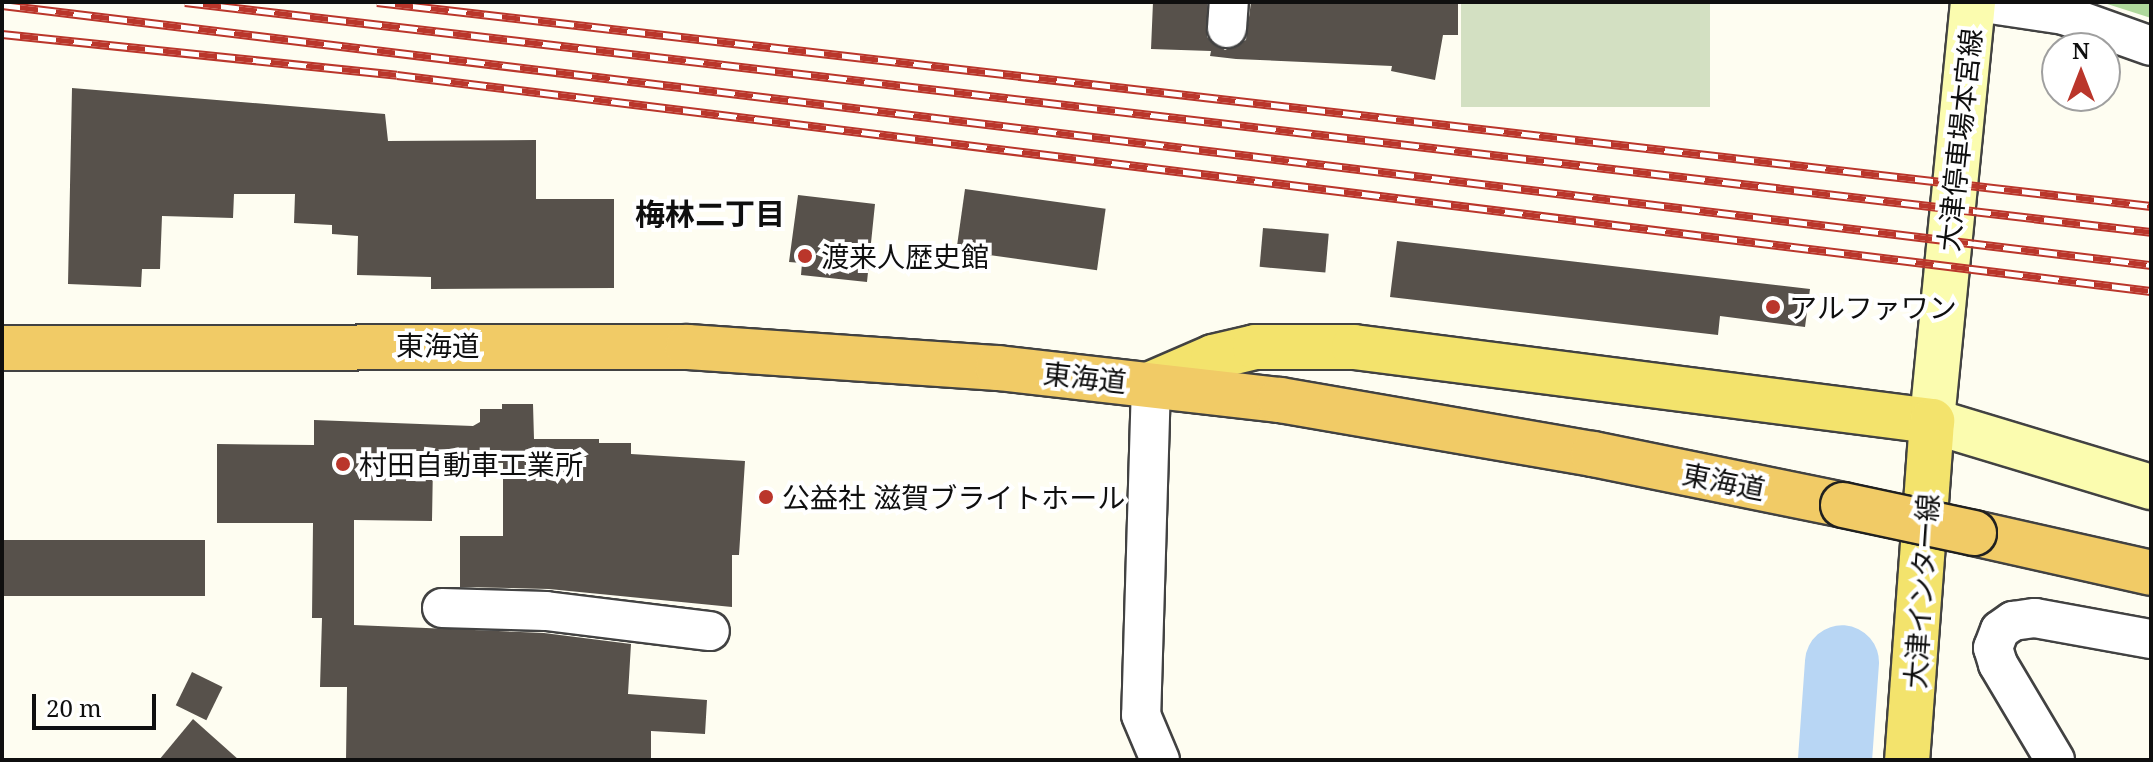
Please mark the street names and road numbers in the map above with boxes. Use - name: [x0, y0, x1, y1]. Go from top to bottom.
- street label: 大津停車場本宮線: [1931, 27, 1987, 253]
- street label: 東海道: [396, 328, 480, 362]
- street label: 東海道: [1041, 356, 1129, 398]
- street label: 東海道: [1680, 456, 1768, 506]
- street label: 大津インター線: [1897, 492, 1945, 690]

